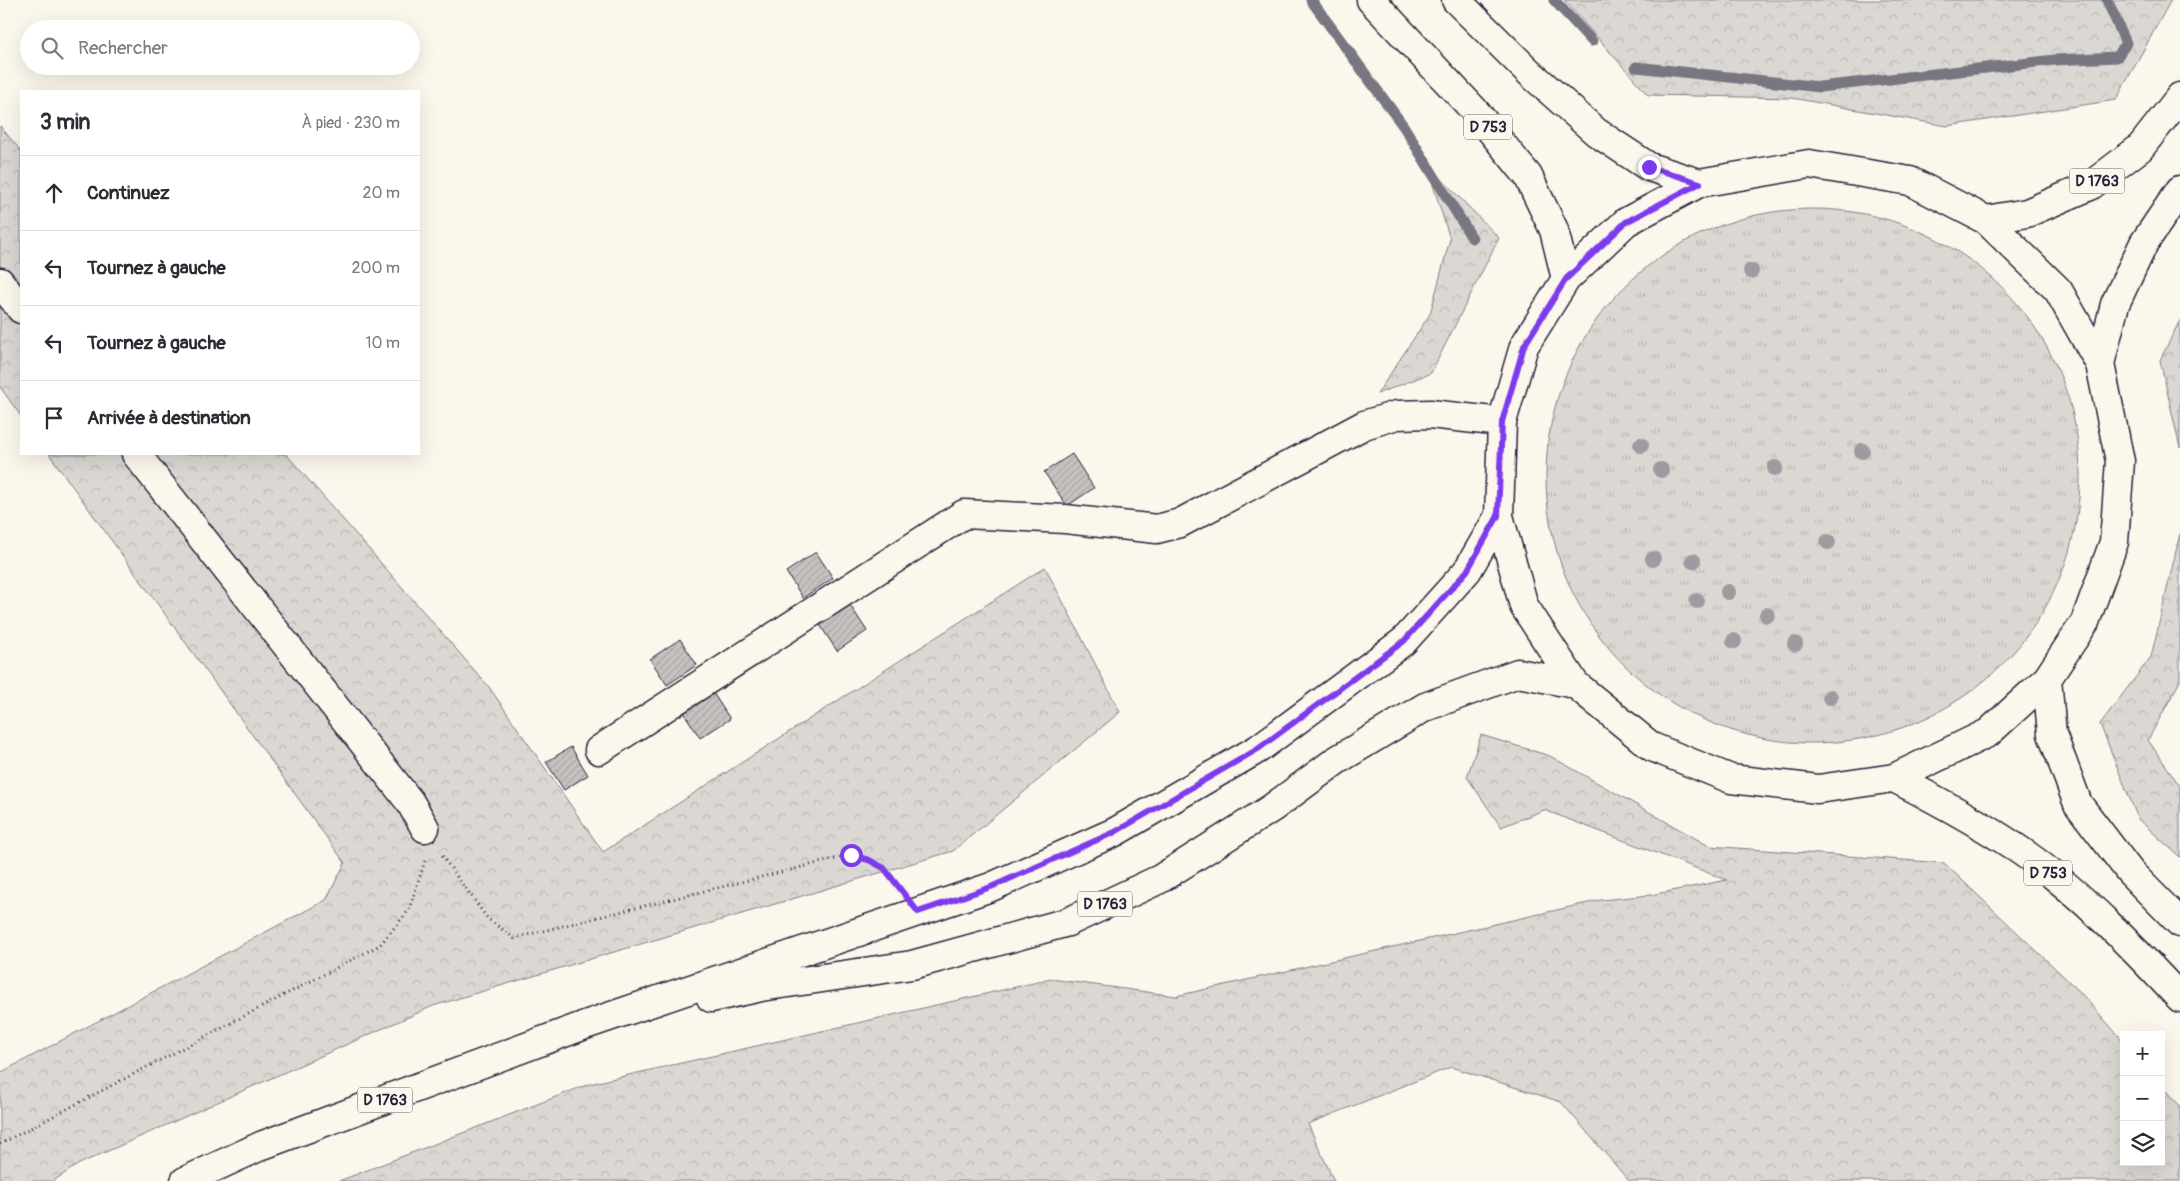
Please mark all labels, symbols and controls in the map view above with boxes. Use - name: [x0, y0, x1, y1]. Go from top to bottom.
- search box: [20, 20, 420, 75]
- icon: search: [38, 34, 66, 62]
- text: Rechercher: [78, 36, 168, 60]
- text: 3 min: [40, 109, 90, 136]
- text: À pied · 230 m: [302, 113, 400, 133]
- road number: D 753: [1464, 114, 1512, 140]
- route end: [1638, 156, 1661, 179]
- road number: D 1763: [2070, 168, 2124, 194]
- icon: ahead: [40, 179, 68, 207]
- text: Continuez: [87, 181, 170, 205]
- text: 20 m: [362, 183, 400, 203]
- icon: left: [40, 254, 68, 282]
- text: Tournez à gauche: [87, 256, 226, 280]
- text: 200 m: [352, 258, 400, 278]
- icon: left: [40, 329, 68, 357]
- text: Tournez à gauche: [87, 331, 226, 355]
- text: 10 m: [365, 333, 400, 353]
- icon: arrive: [40, 404, 68, 432]
- text: Arrivée à destination: [87, 406, 251, 430]
- route start: [840, 844, 863, 867]
- road number: D 753: [2024, 860, 2072, 886]
- road number: D 1763: [1078, 892, 1132, 916]
- map controls: [2120, 1031, 2165, 1166]
- button: +: [2120, 1031, 2165, 1076]
- button: −: [2120, 1076, 2165, 1121]
- road number: D 1763: [358, 1088, 412, 1112]
- button: layers: [2120, 1121, 2165, 1166]

